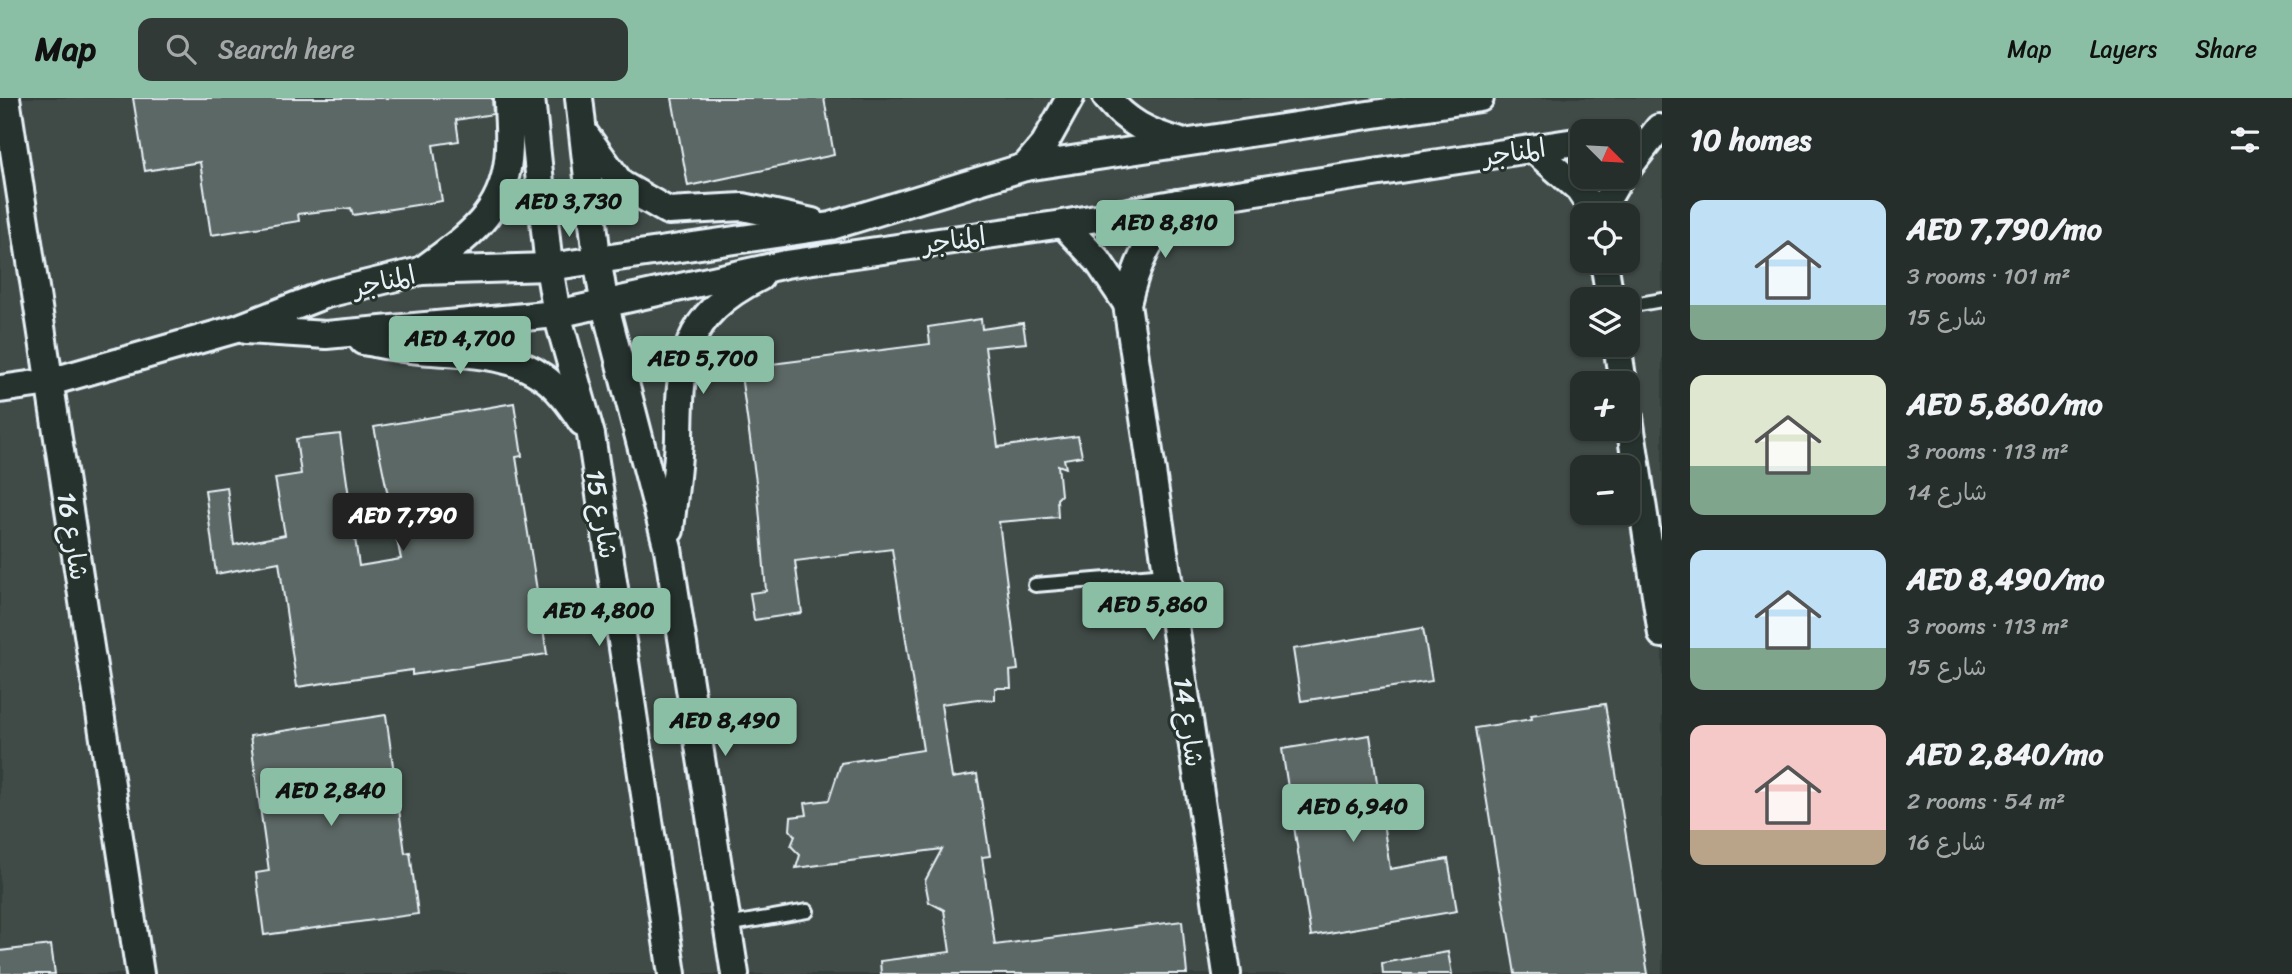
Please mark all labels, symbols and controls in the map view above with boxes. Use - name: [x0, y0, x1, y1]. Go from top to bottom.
- search box: [138, 18, 628, 81]
- text: Map: [35, 20, 96, 78]
- text: Search here: [218, 26, 355, 72]
- text: Map: [2007, 28, 2052, 70]
- text: Layers: [2090, 28, 2157, 70]
- text: Share: [2195, 28, 2257, 70]
- icon: search: [162, 30, 200, 68]
- text: 10 homes: [1690, 113, 1811, 167]
- north arrow: [1570, 119, 1640, 189]
- map controls: [1570, 119, 1640, 525]
- icon: filters: [2226, 121, 2264, 159]
- street label: المناجر: [1477, 124, 1549, 180]
- pin: AED 3,730: [489, 180, 649, 239]
- text: AED 3,730: [516, 181, 622, 222]
- pin: AED 8,810: [1085, 200, 1245, 260]
- text: AED 8,810: [1112, 202, 1218, 243]
- text: AED 7,790/mo: [1907, 202, 2102, 256]
- button: locate: [1570, 203, 1640, 273]
- street label: المناجر: [917, 213, 989, 267]
- icon: home: [1746, 228, 1830, 312]
- street label: المناجر: [346, 251, 420, 311]
- text: 3 rooms · 101 m²: [1907, 256, 2071, 297]
- button: layers: [1570, 287, 1640, 357]
- text: شارع 15: [1907, 297, 1987, 338]
- pin: AED 4,700: [380, 316, 540, 376]
- text: AED 4,700: [405, 318, 515, 359]
- pin: AED 5,700: [623, 336, 783, 396]
- text: AED 5,700: [648, 338, 758, 379]
- button: +: [1570, 371, 1640, 441]
- text: AED 5,860/mo: [1907, 377, 2103, 431]
- icon: home: [1746, 403, 1830, 487]
- text: 3 rooms · 113 m²: [1907, 431, 2069, 472]
- button: −: [1570, 455, 1640, 525]
- street label: شارع 15: [572, 466, 632, 562]
- text: شارع 14: [1907, 472, 1987, 513]
- street label: شارع 16: [43, 488, 103, 584]
- pin: AED 7,790: [323, 494, 483, 553]
- text: AED 7,790: [349, 495, 457, 536]
- text: AED 8,490/mo: [1907, 552, 2105, 606]
- icon: home: [1746, 578, 1830, 662]
- pin: AED 5,860: [1073, 582, 1233, 642]
- text: AED 5,860: [1098, 584, 1208, 625]
- pin: AED 4,800: [519, 588, 679, 648]
- text: AED 4,800: [543, 590, 655, 631]
- text: 3 rooms · 113 m²: [1907, 606, 2069, 647]
- text: شارع 15: [1907, 647, 1987, 688]
- street label: شارع 14: [1160, 674, 1218, 770]
- pin: AED 8,490: [645, 698, 805, 758]
- text: AED 8,490: [670, 700, 780, 741]
- text: AED 2,840/mo: [1907, 727, 2103, 781]
- icon: home: [1746, 753, 1830, 837]
- pin: AED 2,840: [251, 768, 411, 828]
- text: AED 2,840: [276, 770, 386, 811]
- text: 2 rooms · 54 m²: [1907, 781, 2065, 822]
- pin: AED 6,940: [1273, 784, 1433, 844]
- text: AED 6,940: [1298, 786, 1408, 827]
- text: شارع 16: [1907, 822, 1986, 863]

